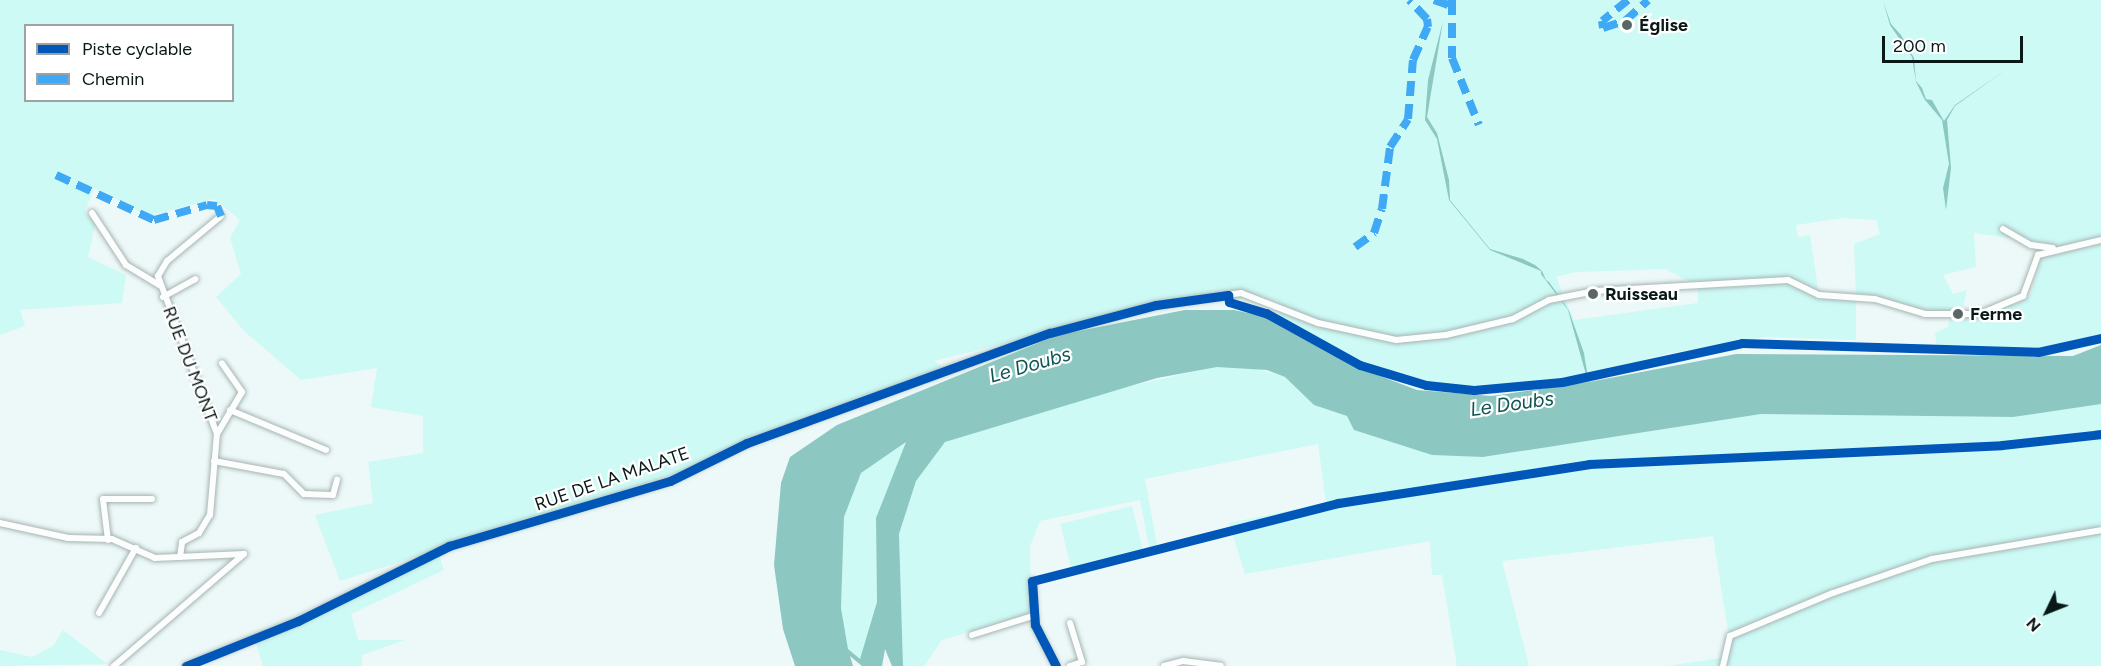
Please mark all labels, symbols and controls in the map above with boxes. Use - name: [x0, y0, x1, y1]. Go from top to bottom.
- place label: Église: [1639, 14, 1688, 36]
- marker: Église: [1620, 18, 1634, 32]
- legend: [24, 24, 234, 102]
- scale bar: [1885, 24, 2026, 62]
- text: 200 m: [1893, 35, 1946, 57]
- text: Piste cyclable: [82, 38, 192, 60]
- text: Chemin: [82, 68, 144, 90]
- place label: Ruisseau: [1605, 283, 1678, 305]
- marker: Ruisseau: [1586, 287, 1600, 301]
- street label: RUE DU MONT: [158, 303, 222, 425]
- place label: Ferme: [1970, 303, 2022, 325]
- marker: Ferme: [1951, 307, 1965, 321]
- water label: Le Doubs: [986, 342, 1074, 388]
- water label: Le Doubs: [1469, 386, 1555, 422]
- street label: RUE DE LA MALATE: [532, 442, 692, 516]
- north arrow: [2017, 582, 2077, 642]
- text: N: [2022, 614, 2045, 636]

